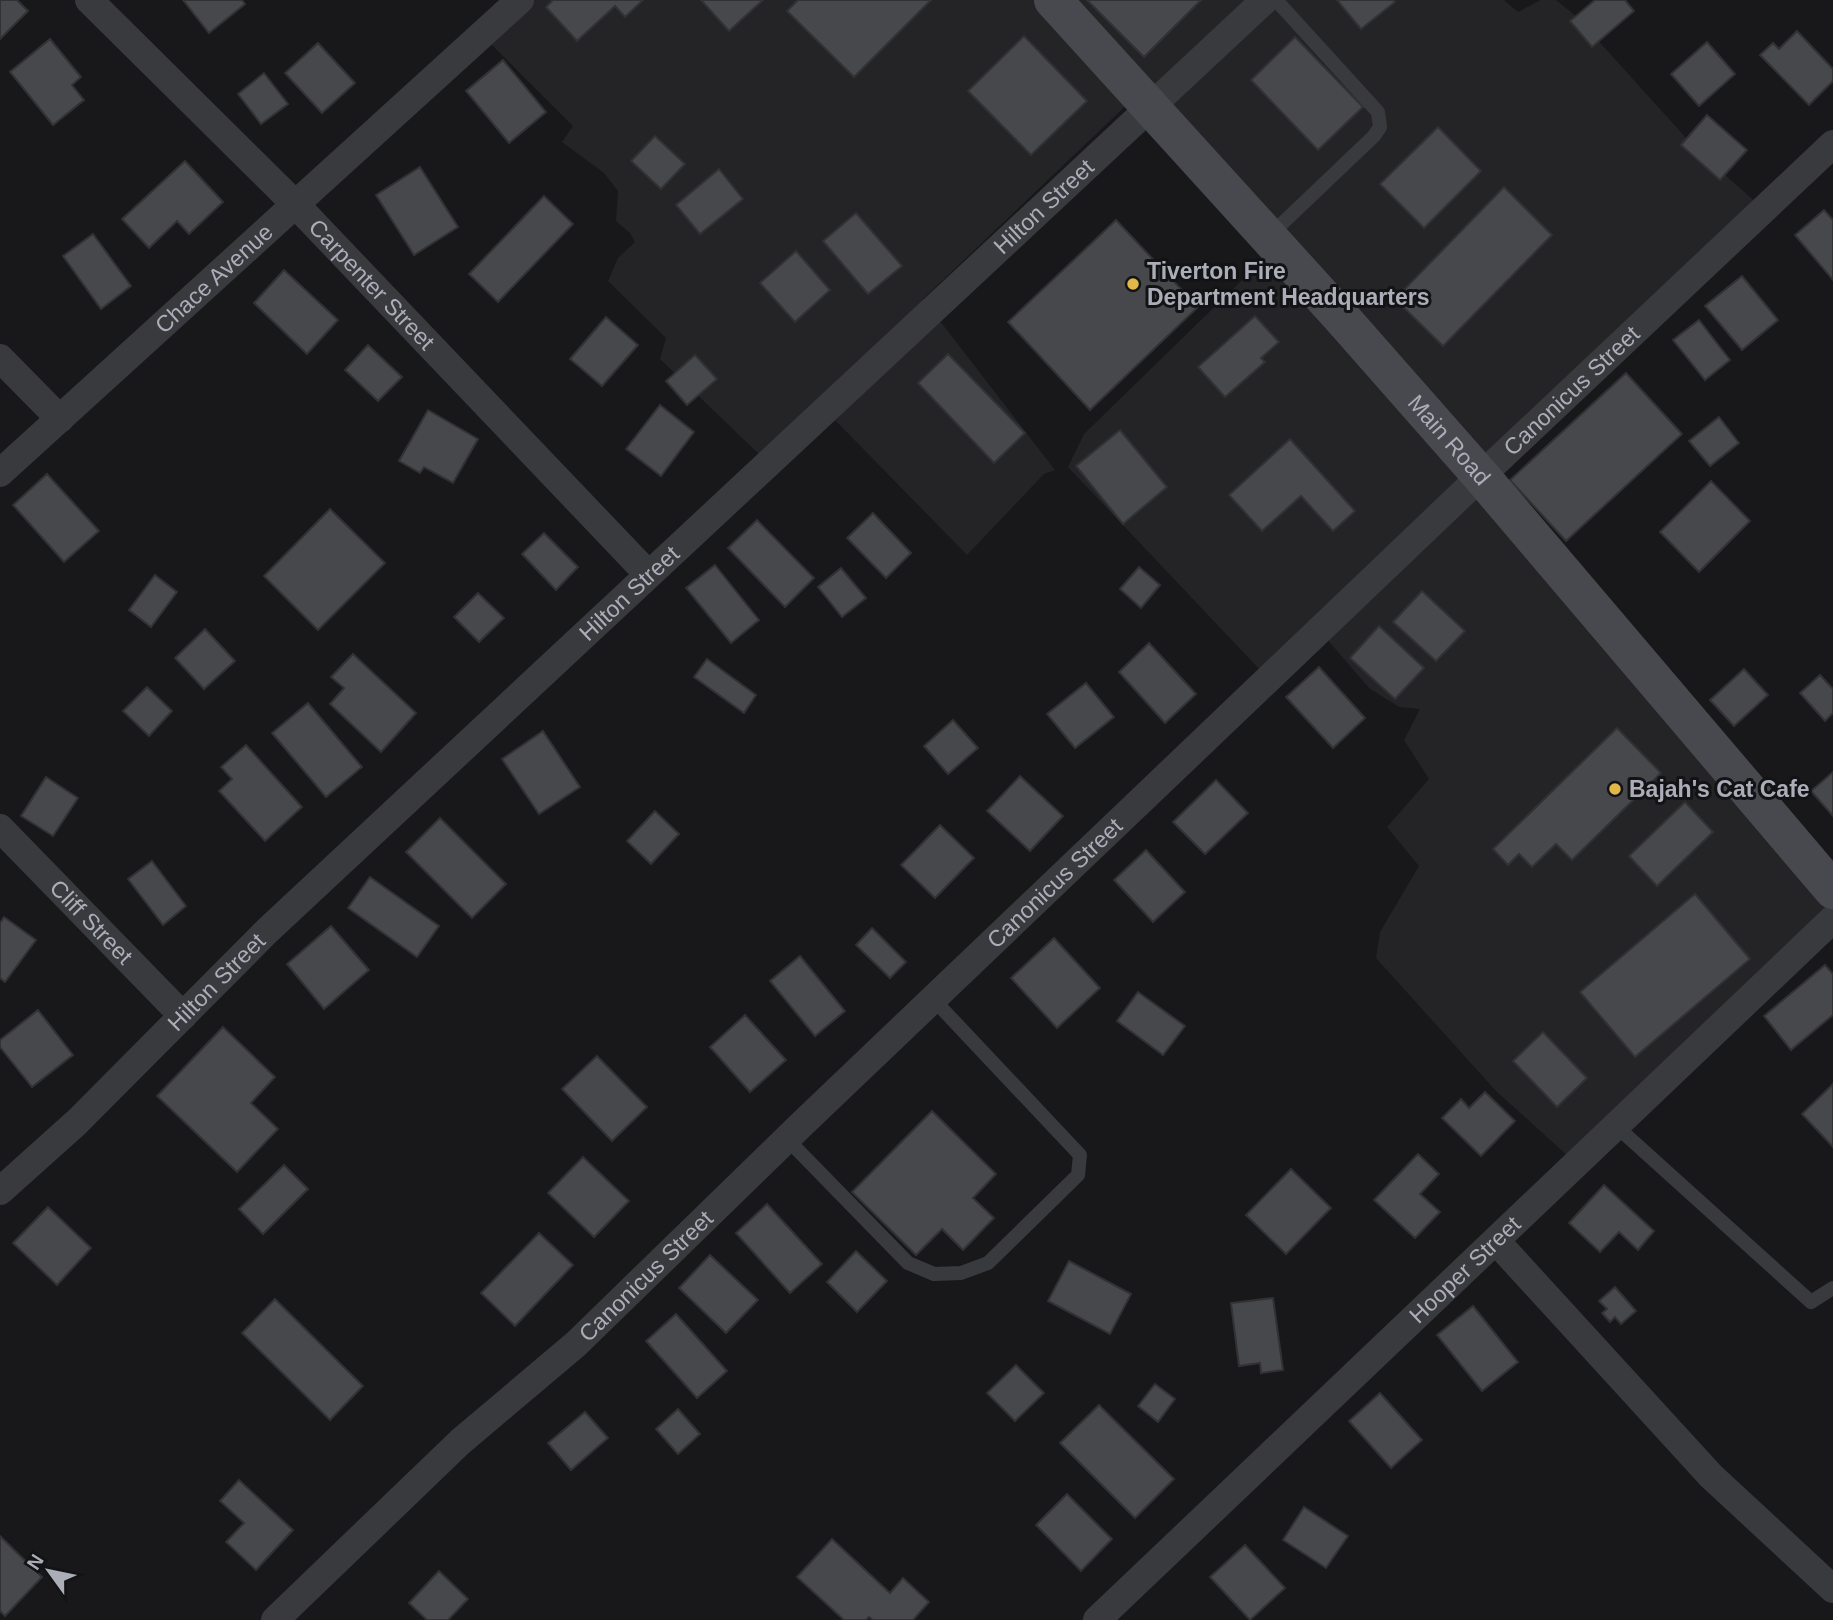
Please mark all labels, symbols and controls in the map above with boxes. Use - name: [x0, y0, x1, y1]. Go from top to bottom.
- street label: Hilton Street: [989, 153, 1099, 259]
- street label: Carpenter Street: [304, 214, 440, 355]
- street label: Chace Avenue: [150, 219, 278, 338]
- place label: Tiverton Fire Department Headquarters: [1147, 258, 1429, 310]
- marker: Tiverton Fire Department Headquarters: [1125, 276, 1141, 292]
- street label: Canonicus Street: [1498, 320, 1645, 461]
- street label: Main Road: [1403, 390, 1496, 490]
- street label: Hilton Street: [574, 540, 685, 646]
- place label: Bajah's Cat Cafe: [1629, 776, 1810, 802]
- marker: Bajah's Cat Cafe: [1607, 781, 1623, 797]
- street label: Canonicus Street: [982, 812, 1128, 953]
- street label: Cliff Street: [45, 874, 138, 970]
- street label: Hilton Street: [162, 927, 271, 1036]
- street label: Canonicus Street: [573, 1205, 719, 1347]
- street label: Hooper Street: [1404, 1210, 1526, 1328]
- north arrow: [14, 1536, 84, 1606]
- text: N: [23, 1551, 48, 1573]

